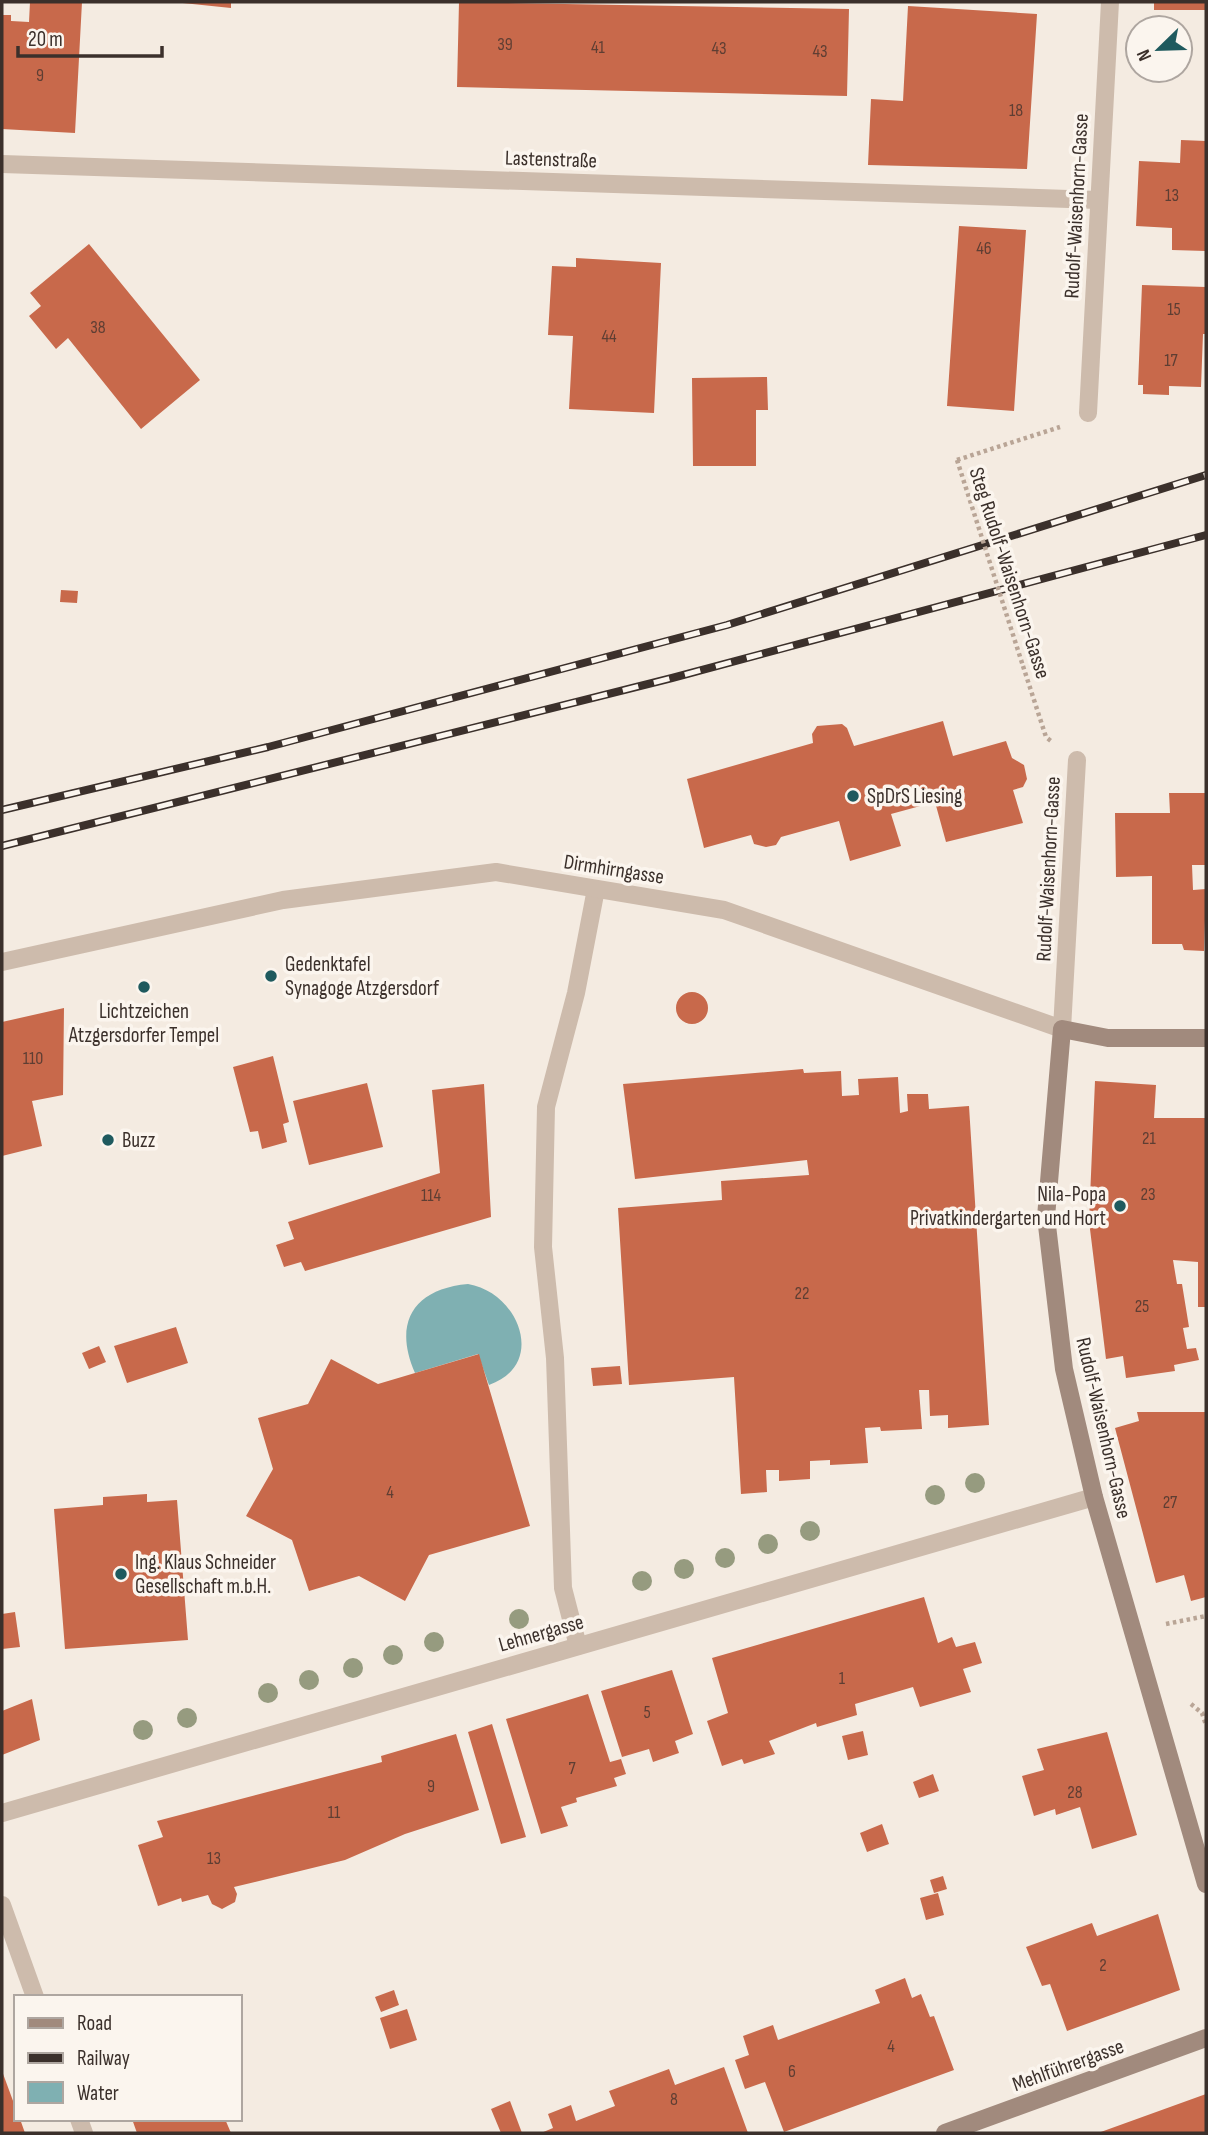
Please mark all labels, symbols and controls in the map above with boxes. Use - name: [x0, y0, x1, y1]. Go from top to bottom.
- scale bar: [18, 14, 161, 58]
- north arrow: [1124, 14, 1194, 84]
- text: 20 m: [28, 27, 63, 52]
- house number: 39: [497, 34, 513, 55]
- house number: 41: [591, 37, 606, 58]
- house number: 43: [711, 38, 727, 59]
- house number: 43: [812, 41, 828, 62]
- text: N: [1132, 46, 1157, 64]
- house number: 9: [36, 65, 44, 86]
- house number: 18: [1009, 100, 1023, 121]
- street label: Rudolf-Waisenhorn-Gasse: [1059, 113, 1094, 299]
- street label: Lastenstraße: [505, 145, 597, 174]
- house number: 13: [1165, 185, 1179, 206]
- house number: 46: [976, 238, 992, 259]
- house number: 15: [1167, 299, 1181, 320]
- house number: 38: [90, 317, 106, 338]
- house number: 44: [601, 326, 617, 347]
- house number: 17: [1164, 350, 1179, 371]
- street label: Steg Rudolf-Waisenhorn-Gasse: [964, 464, 1055, 682]
- street label: Rudolf-Waisenhorn-Gasse: [1031, 776, 1066, 962]
- place label: SpDrS Liesing: [867, 784, 962, 809]
- marker: SpDrS Liesing: [845, 788, 861, 804]
- street label: Dirmhirngasse: [562, 849, 666, 890]
- place label: Gedenktafel Synagoge Atzgersdorf: [285, 952, 440, 1001]
- marker: Gedenktafel Synagoge Atzgersdorf: [263, 968, 279, 984]
- marker: Lichtzeichen Atzgersdorfer Tempel: [136, 979, 152, 995]
- place label: Lichtzeichen Atzgersdorfer Tempel: [68, 999, 219, 1048]
- house number: 110: [23, 1048, 43, 1069]
- place label: Buzz: [122, 1128, 156, 1153]
- house number: 21: [1142, 1128, 1157, 1149]
- marker: Buzz: [100, 1132, 116, 1148]
- place label: Nila-Popa Privatkindergarten und Hort: [910, 1182, 1106, 1231]
- house number: 23: [1141, 1184, 1156, 1205]
- house number: 114: [421, 1185, 442, 1206]
- marker: Nila-Popa Privatkindergarten und Hort: [1112, 1198, 1128, 1214]
- house number: 22: [795, 1283, 809, 1304]
- house number: 25: [1135, 1296, 1149, 1317]
- street label: Rudolf-Waisenhorn-Gasse: [1071, 1335, 1137, 1521]
- house number: 4: [386, 1482, 394, 1503]
- house number: 27: [1163, 1492, 1178, 1513]
- place label: Ing. Klaus Schneider Gesellschaft m.b.H.: [135, 1550, 276, 1599]
- marker: Ing. Klaus Schneider Gesellschaft m.b.H.: [113, 1566, 129, 1582]
- street label: Lehnergasse: [496, 1609, 587, 1658]
- house number: 1: [839, 1668, 846, 1689]
- house number: 5: [643, 1702, 651, 1723]
- house number: 7: [568, 1758, 576, 1779]
- house number: 9: [427, 1776, 435, 1797]
- house number: 28: [1067, 1782, 1083, 1803]
- house number: 11: [328, 1802, 341, 1823]
- house number: 13: [207, 1848, 221, 1869]
- house number: 2: [1099, 1955, 1107, 1976]
- legend: [14, 1995, 242, 2121]
- text: Road: [77, 2011, 112, 2036]
- street label: Mehlführergasse: [1009, 2034, 1127, 2097]
- house number: 4: [887, 2036, 895, 2057]
- text: Railway: [77, 2046, 130, 2071]
- house number: 6: [788, 2061, 796, 2082]
- text: Water: [77, 2081, 119, 2106]
- house number: 8: [670, 2089, 678, 2110]

